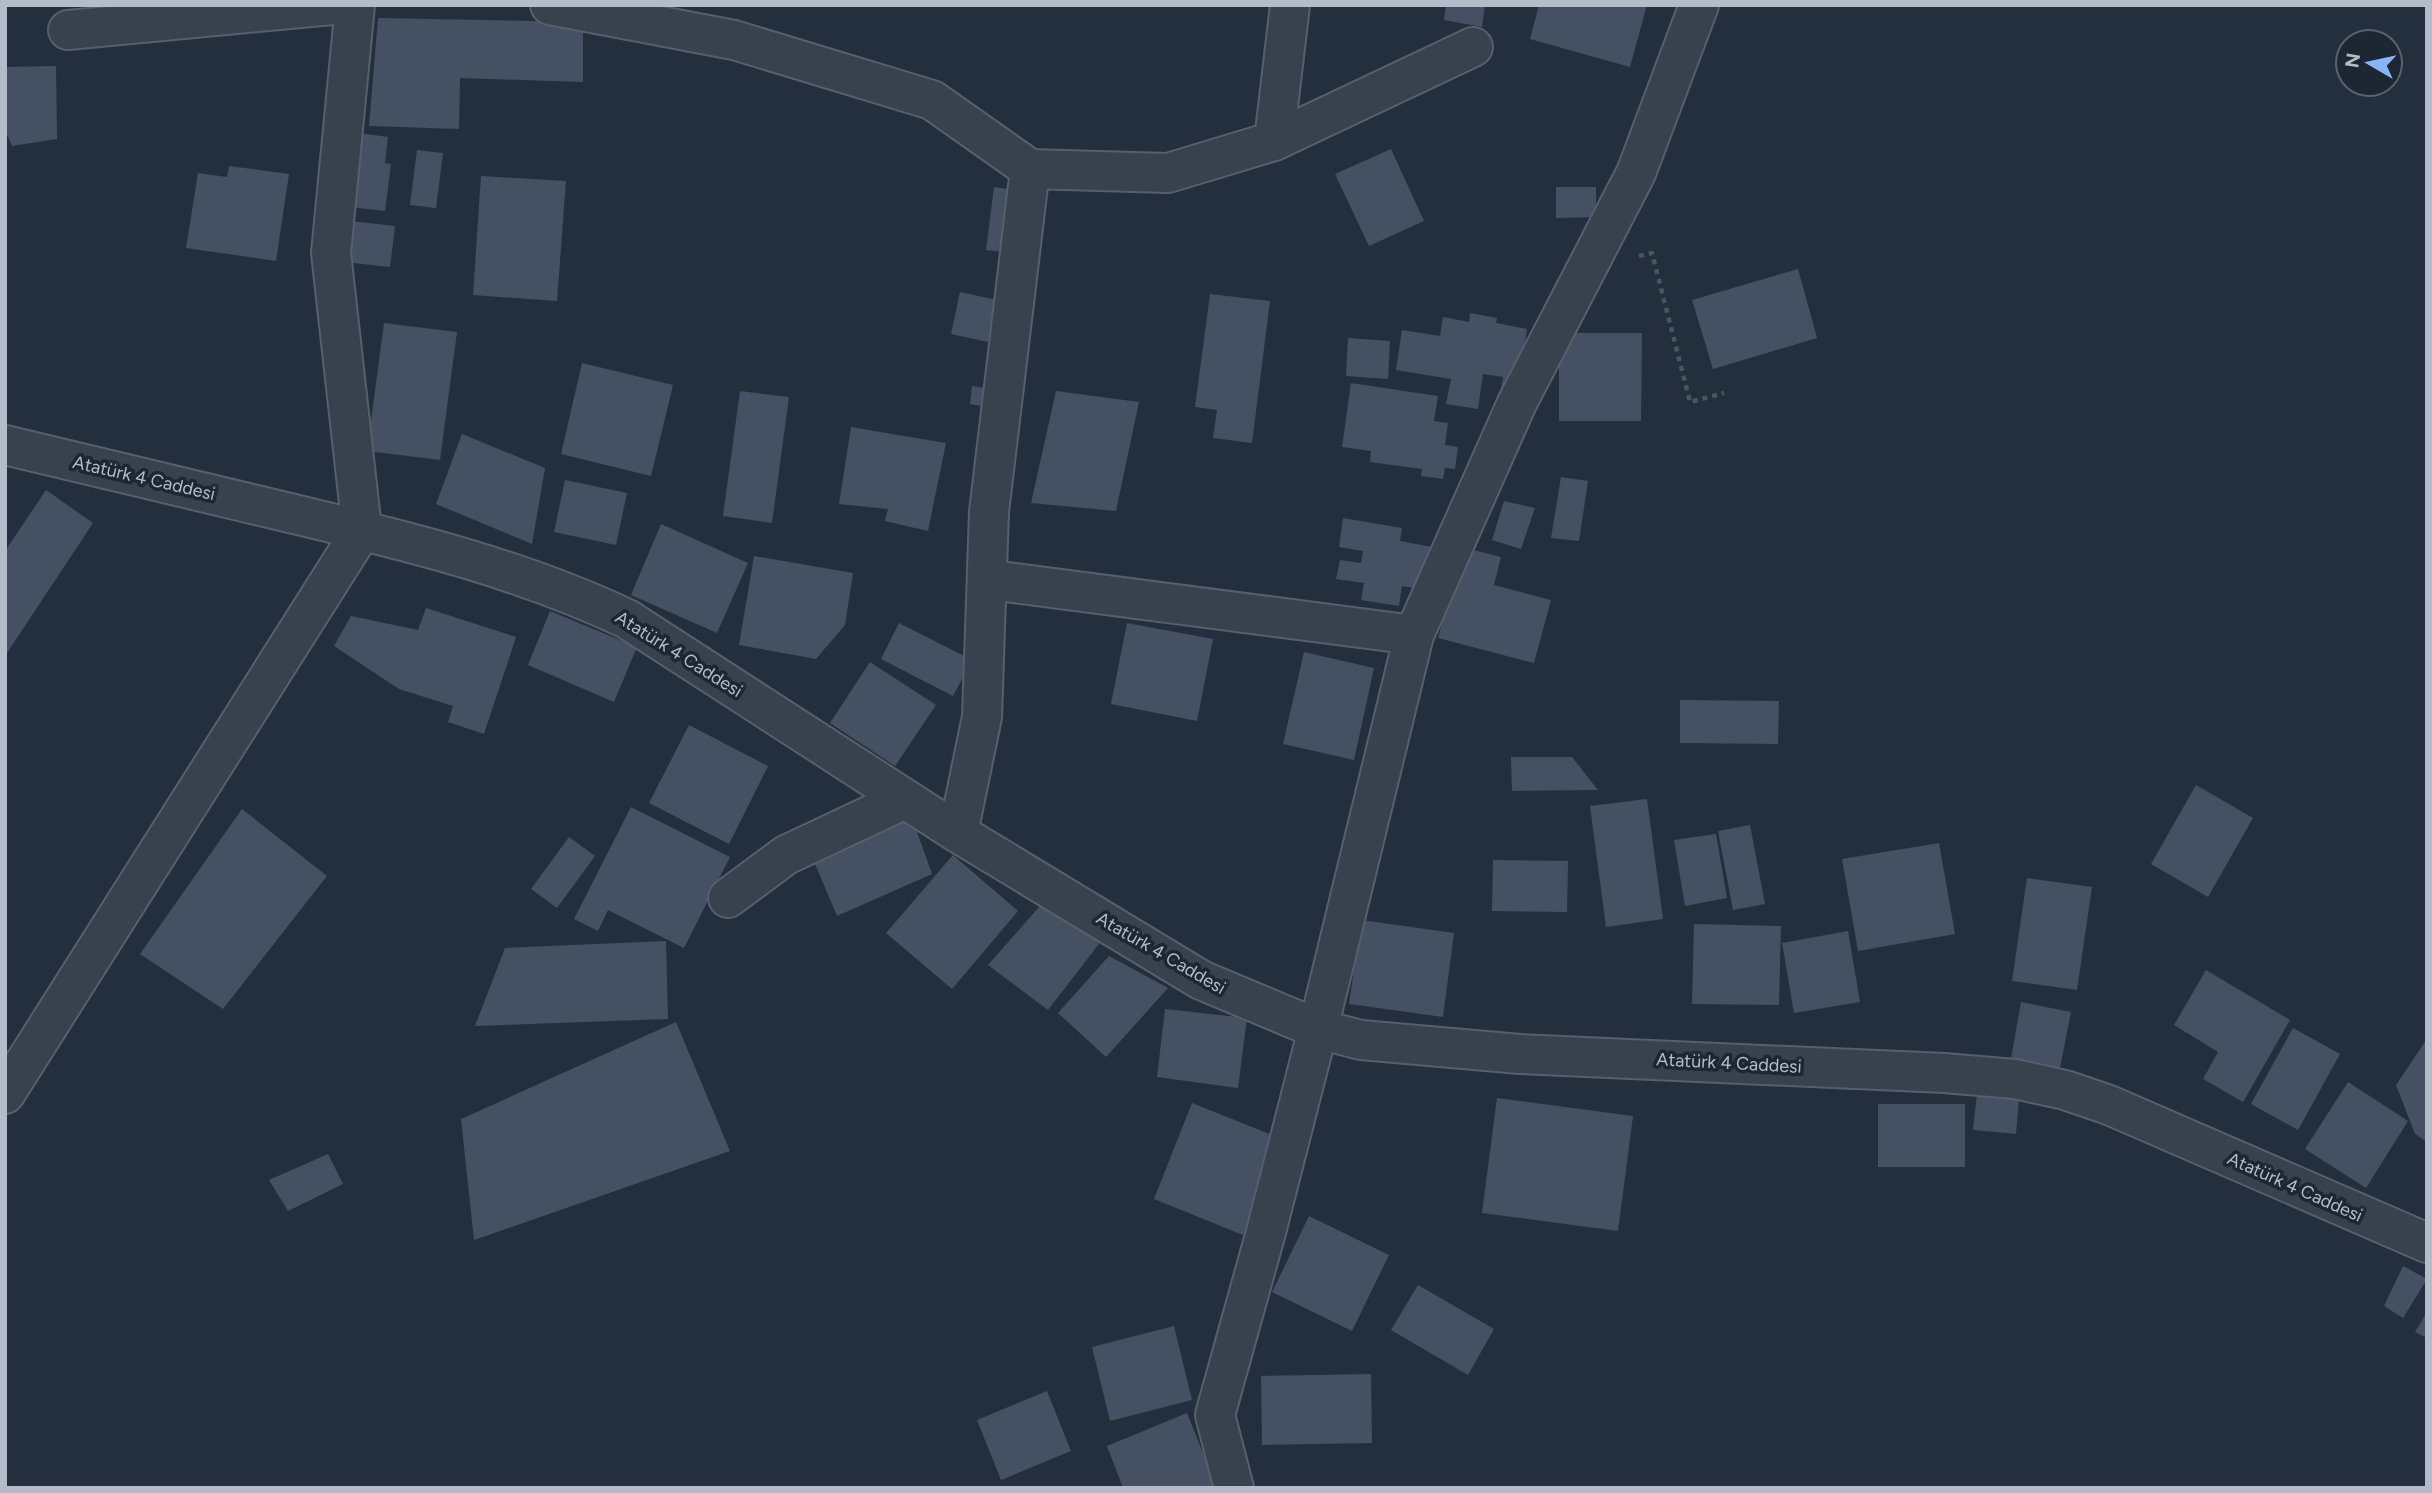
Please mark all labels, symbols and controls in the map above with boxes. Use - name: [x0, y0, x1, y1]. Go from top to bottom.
- north arrow: [2334, 28, 2404, 98]
- text: N: [2340, 51, 2365, 69]
- street label: Atatürk 4 Caddesi: [71, 451, 217, 505]
- street label: Atatürk 4 Caddesi: [611, 606, 747, 702]
- street label: Atatürk 4 Caddesi: [1092, 907, 1230, 999]
- street label: Atatürk 4 Caddesi: [1656, 1048, 1802, 1078]
- street label: Atatürk 4 Caddesi: [2224, 1147, 2366, 1227]

